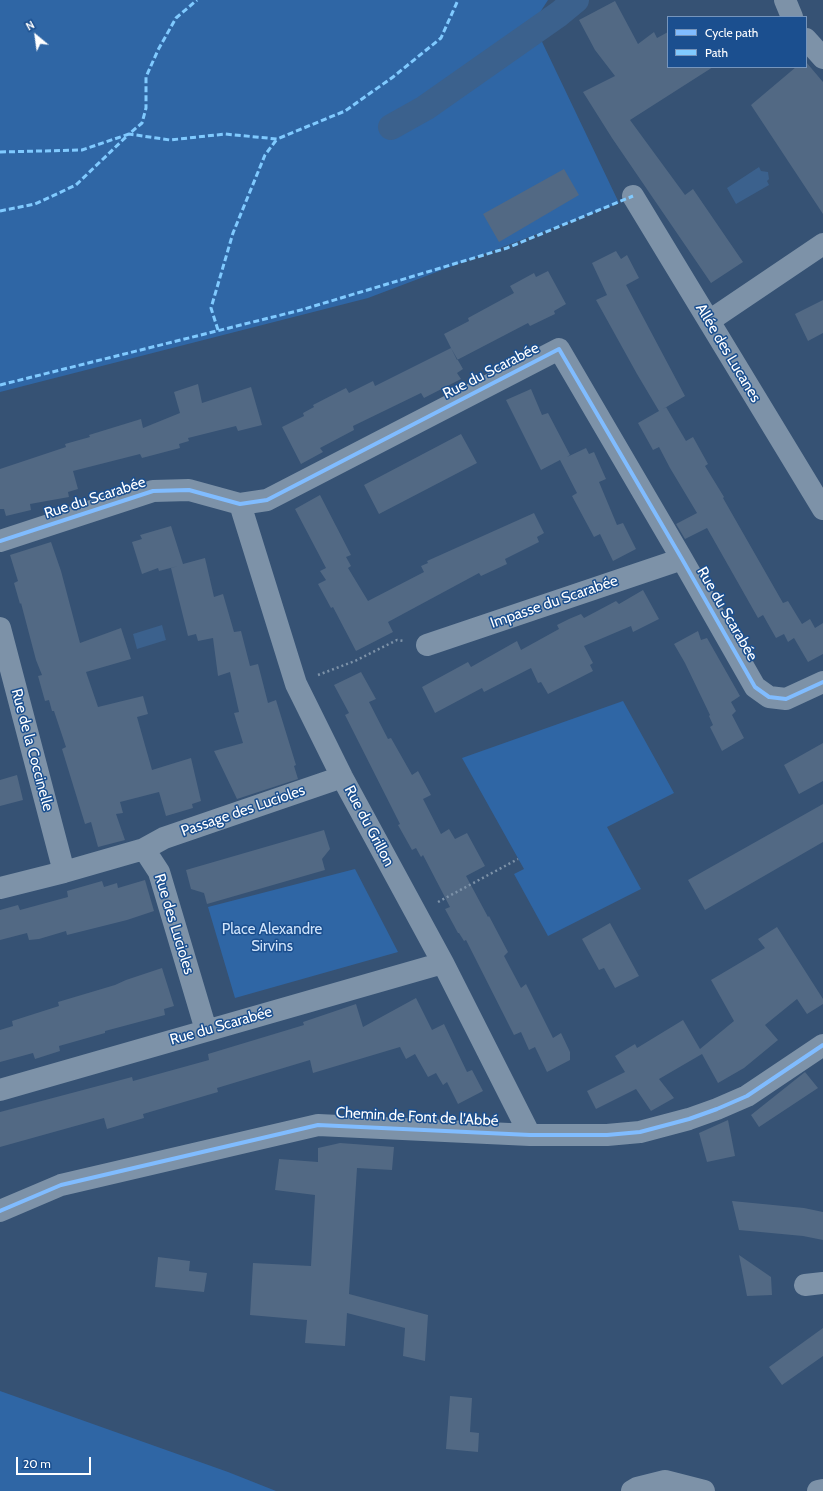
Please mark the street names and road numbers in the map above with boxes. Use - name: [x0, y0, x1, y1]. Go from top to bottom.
- street label: Allée des Lucanes: [691, 300, 765, 406]
- street label: Rue du Scarabée: [440, 339, 542, 403]
- street label: Rue du Scarabée: [42, 473, 148, 523]
- street label: Rue du Scarabée: [693, 564, 761, 664]
- street label: Impasse du Scarabée: [488, 572, 620, 632]
- street label: Rue de la Coccinelle: [7, 687, 57, 813]
- street label: Passage des Lucioles: [179, 781, 307, 841]
- street label: Rue du Grillon: [340, 783, 398, 869]
- street label: Rue des Lucioles: [150, 872, 198, 976]
- street label: Rue du Scarabée: [168, 1003, 274, 1049]
- street label: Chemin de Font de l'Abbé: [335, 1104, 499, 1130]

